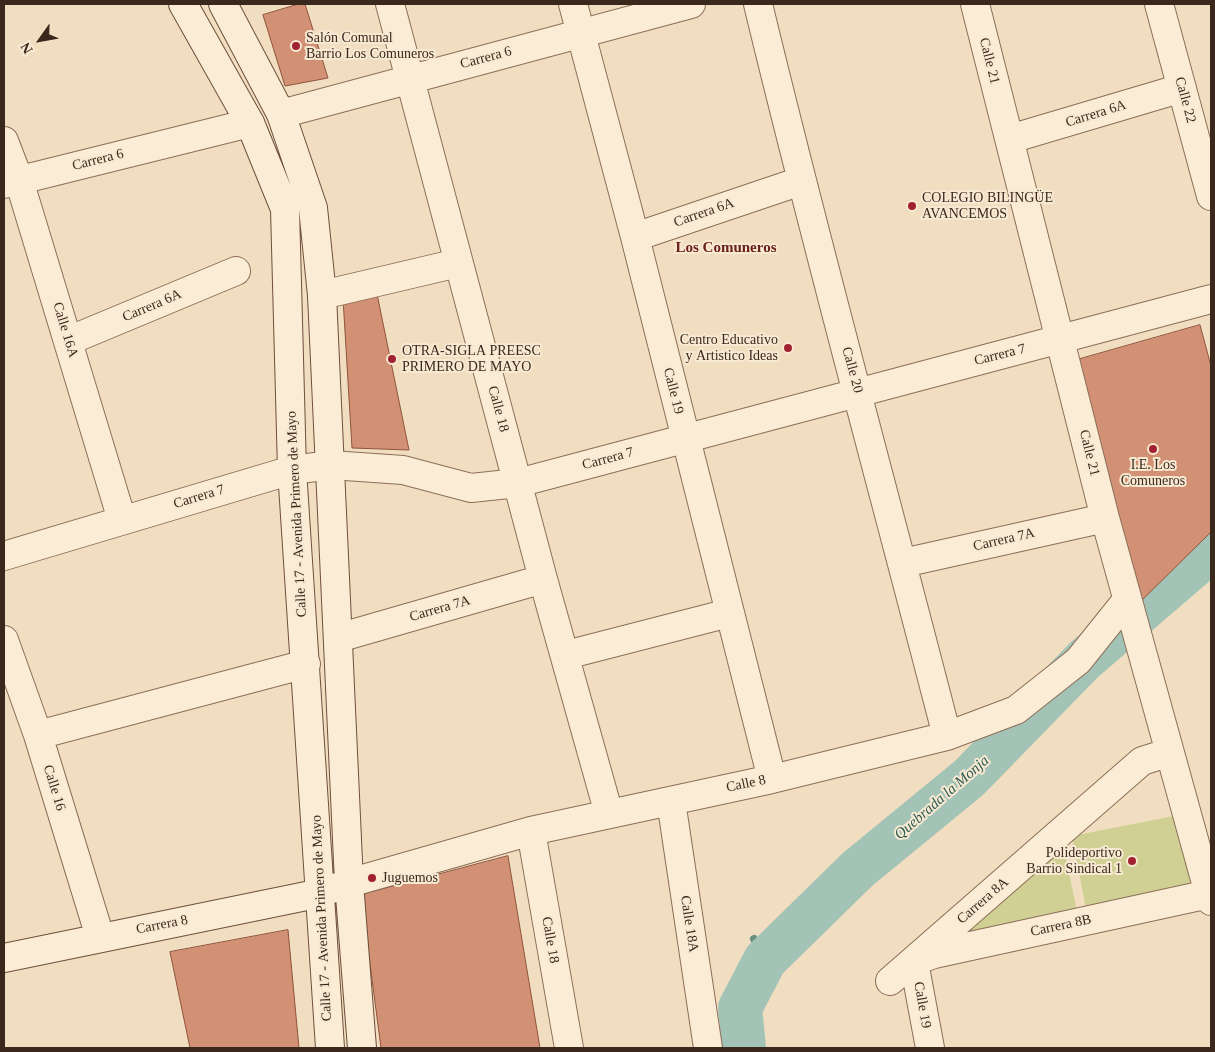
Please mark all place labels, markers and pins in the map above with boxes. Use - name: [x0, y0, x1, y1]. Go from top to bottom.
- place label: Salón Comunal Barrio Los Comuneros: [306, 30, 434, 62]
- marker: Salón Comunal Barrio Los Comuneros: [290, 40, 302, 52]
- place label: COLEGIO BILINGÜE AVANCEMOS: [922, 190, 1053, 222]
- marker: COLEGIO BILINGÜE AVANCEMOS: [906, 200, 918, 212]
- place label: Centro Educativo y Artistico Ideas: [680, 332, 778, 364]
- marker: Centro Educativo y Artistico Ideas: [782, 342, 794, 354]
- place label: OTRA-SIGLA PREESC PRIMERO DE MAYO: [402, 343, 541, 376]
- marker: OTRA-SIGLA PREESC PRIMERO DE MAYO: [386, 353, 398, 365]
- marker: I.E. Los Comuneros: [1147, 443, 1159, 455]
- place label: I.E. Los Comuneros: [1121, 457, 1185, 490]
- place label: Polideportivo Barrio Sindical 1: [1026, 845, 1122, 878]
- marker: Polideportivo Barrio Sindical 1: [1126, 855, 1138, 867]
- place label: Juguemos: [382, 870, 438, 886]
- marker: Juguemos: [366, 872, 378, 884]

